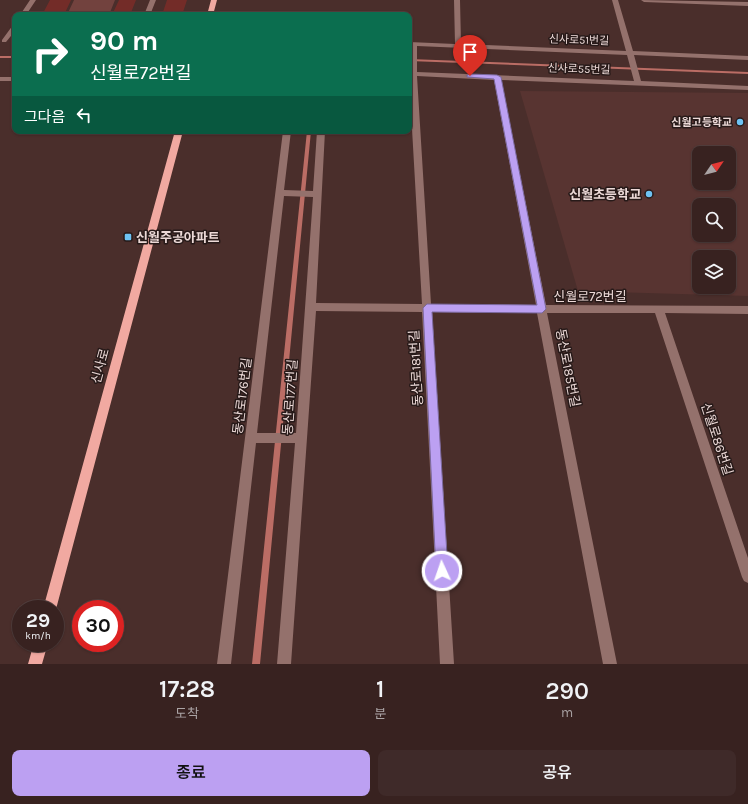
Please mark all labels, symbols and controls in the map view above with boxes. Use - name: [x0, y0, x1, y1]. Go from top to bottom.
- text: 90 m: [90, 24, 158, 57]
- icon: right: [24, 28, 76, 80]
- street label: 신사로51번길: [549, 32, 609, 48]
- pin: [453, 35, 487, 76]
- icon: arrive: [459, 41, 481, 63]
- street label: 신사로55번길: [547, 61, 611, 77]
- text: 신월로72번길: [90, 62, 192, 84]
- icon: left: [73, 104, 95, 126]
- text: 그다음: [24, 108, 65, 126]
- place label: 신월고등학교: [671, 116, 732, 129]
- marker: 신월고등학교: [735, 117, 745, 127]
- north arrow: [692, 146, 736, 190]
- map controls: [692, 146, 736, 294]
- place label: 신월초등학교: [569, 187, 641, 202]
- marker: 신월초등학교: [644, 189, 654, 199]
- button: search: [692, 198, 736, 242]
- place label: 신월주공아파트: [136, 230, 220, 245]
- marker: 신월주공아파트: [123, 232, 133, 242]
- button: layers: [692, 250, 736, 294]
- street label: 신월로72번길: [553, 289, 627, 304]
- street label: 동산로185번길: [553, 328, 583, 408]
- street label: 동산로181번길: [407, 329, 425, 407]
- street label: 신사로: [88, 347, 112, 385]
- street label: 동산로176번길: [230, 357, 254, 435]
- street label: 동산로177번길: [280, 358, 300, 436]
- street label: 신월로86번길: [698, 401, 736, 477]
- position arrow: [421, 550, 463, 592]
- speed limit sign: 30: [72, 600, 124, 652]
- text: 29: [26, 609, 50, 632]
- text: km/h: [25, 630, 51, 642]
- text: 17:28: [159, 675, 215, 703]
- text: 1: [376, 675, 384, 703]
- text: 290: [545, 677, 589, 705]
- text: m: [561, 705, 573, 720]
- text: 도착: [175, 706, 199, 721]
- text: 분: [374, 706, 386, 721]
- button: 종료: [12, 750, 370, 796]
- button: 공유: [378, 750, 736, 796]

